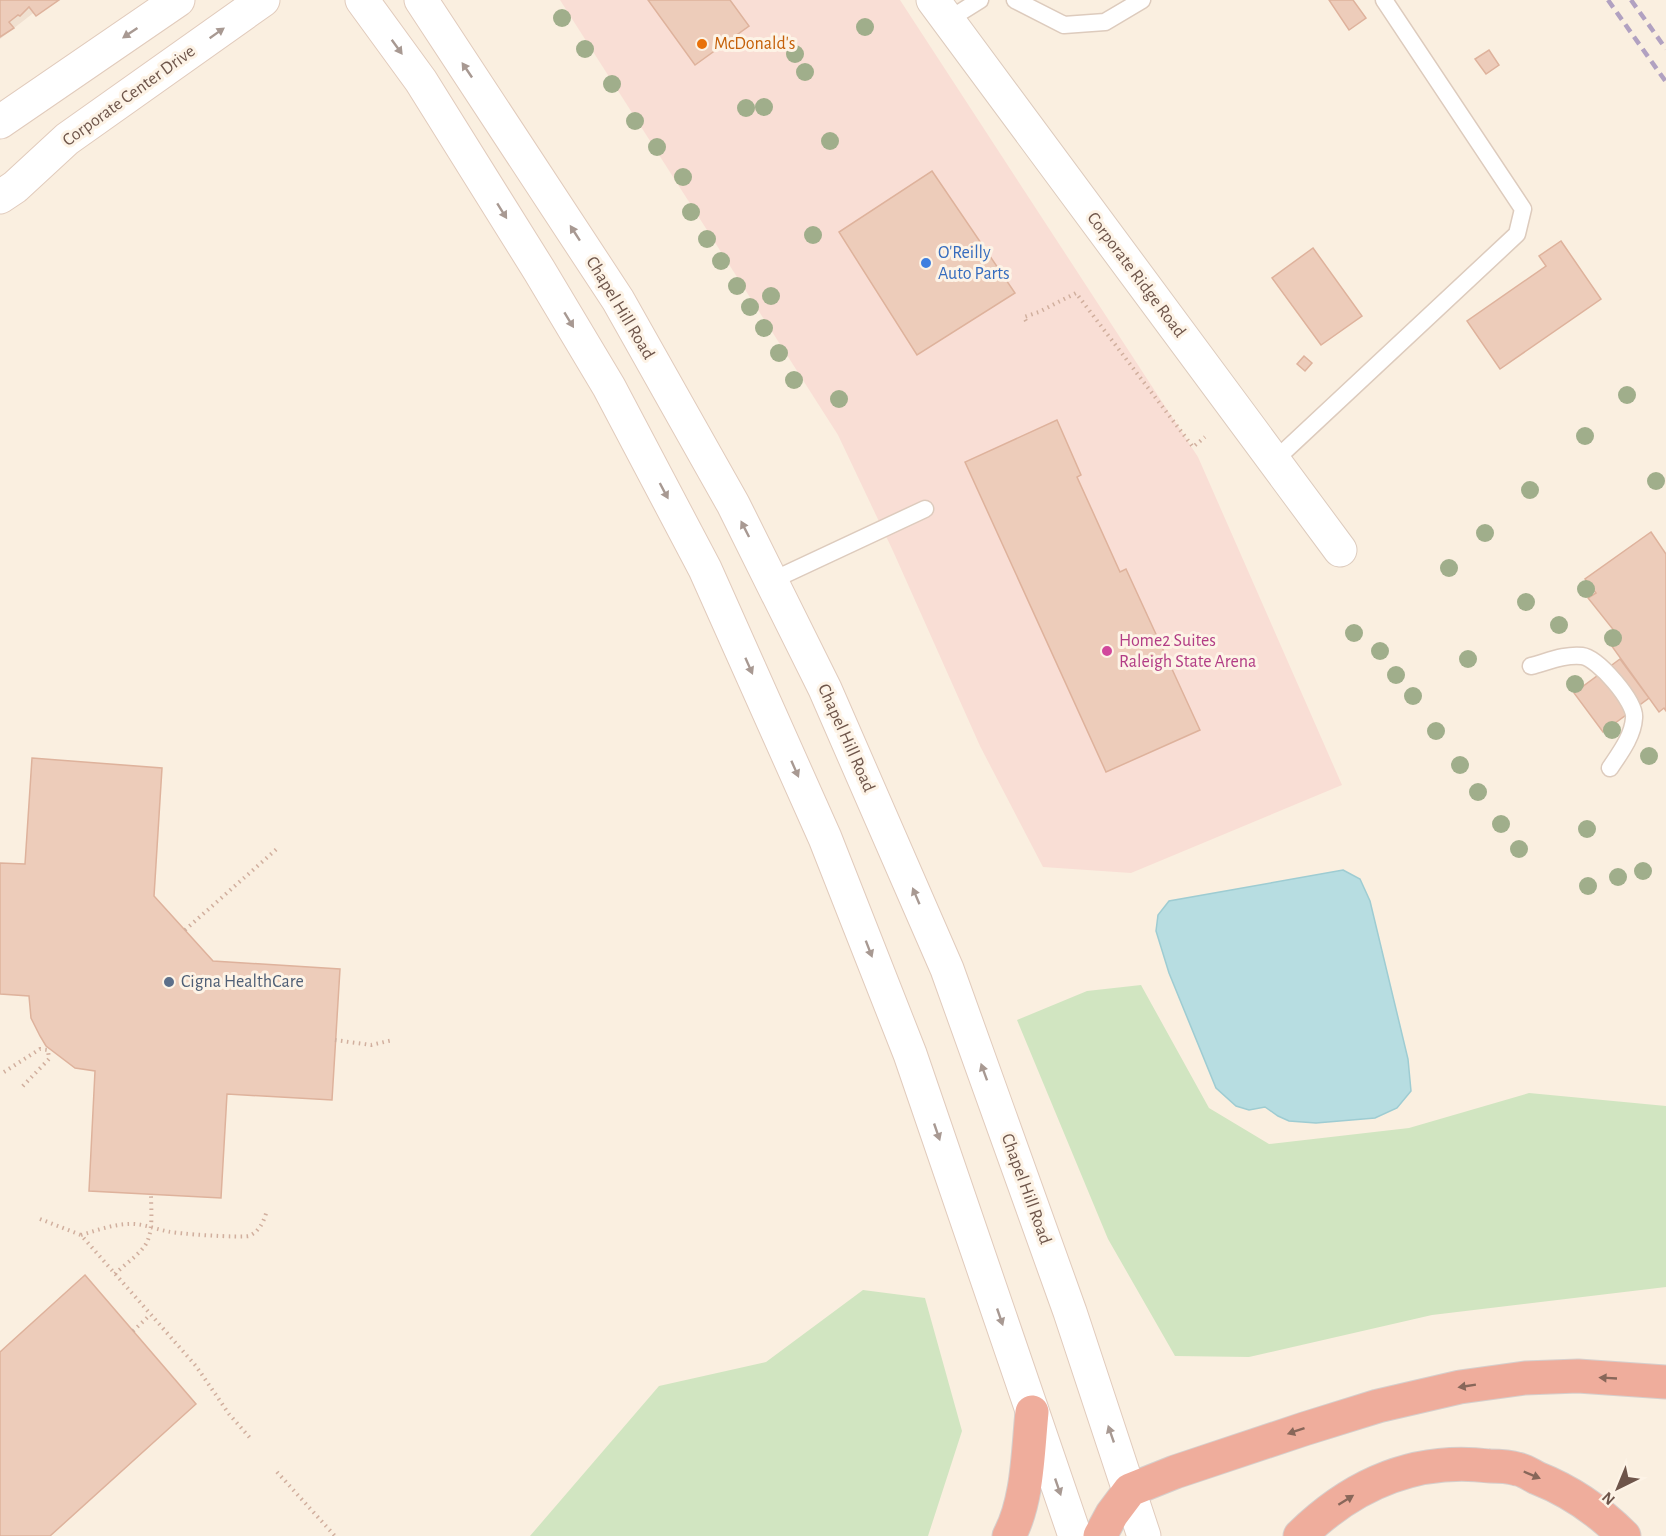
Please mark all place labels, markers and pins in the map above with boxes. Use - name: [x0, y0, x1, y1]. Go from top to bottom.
- place label: McDonald's: [714, 35, 796, 53]
- marker: McDonald's: [695, 37, 709, 51]
- place label: O'Reilly Auto Parts: [938, 244, 1010, 283]
- marker: O'Reilly Auto Parts: [919, 256, 933, 270]
- place label: Home2 Suites Raleigh State Arena: [1119, 632, 1256, 671]
- marker: Home2 Suites Raleigh State Arena: [1100, 644, 1114, 658]
- place label: Cigna HealthCare: [181, 973, 304, 991]
- marker: Cigna HealthCare: [162, 975, 176, 989]

